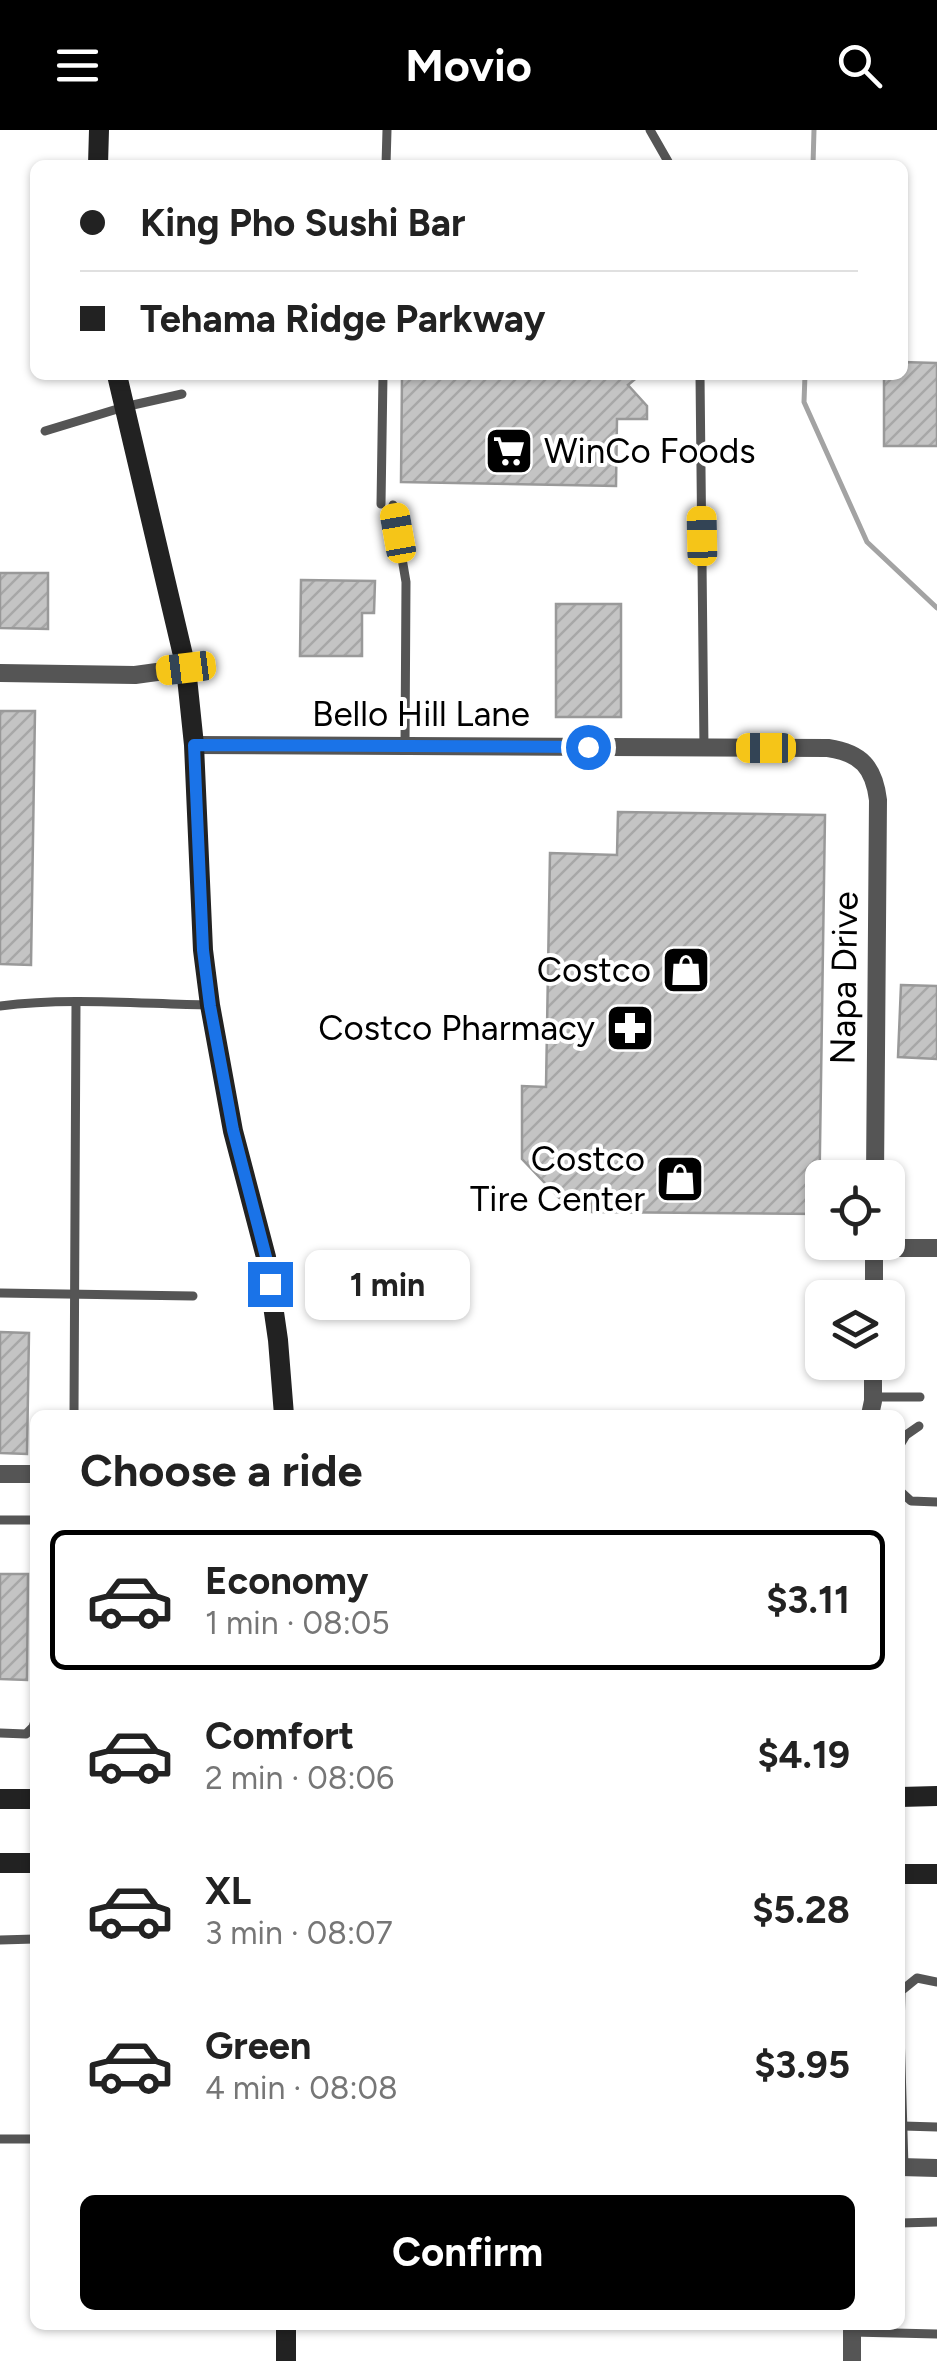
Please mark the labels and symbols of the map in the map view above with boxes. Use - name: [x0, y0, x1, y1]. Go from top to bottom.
- supermarket icon: WinCo Foods: [483, 425, 535, 477]
- place label: WinCo Foods: [544, 430, 756, 472]
- car: [378, 501, 418, 565]
- car: [686, 506, 718, 566]
- car: [154, 649, 218, 687]
- street label: Bello Hill Lane: [312, 693, 530, 735]
- route start: [566, 725, 611, 770]
- car: [736, 733, 796, 763]
- street label: Napa Drive: [821, 891, 867, 1065]
- shop icon: Costco: [660, 944, 712, 996]
- place label: Costco: [537, 949, 651, 991]
- pharmacy icon: Costco Pharmacy: [604, 1002, 656, 1054]
- place label: Costco Pharmacy: [318, 1007, 596, 1049]
- place label: Costco Tire Center: [470, 1138, 645, 1220]
- shop icon: Costco Tire Center: [654, 1153, 706, 1205]
- callout: 1 min: [305, 1249, 470, 1319]
- route end: [248, 1262, 293, 1307]

